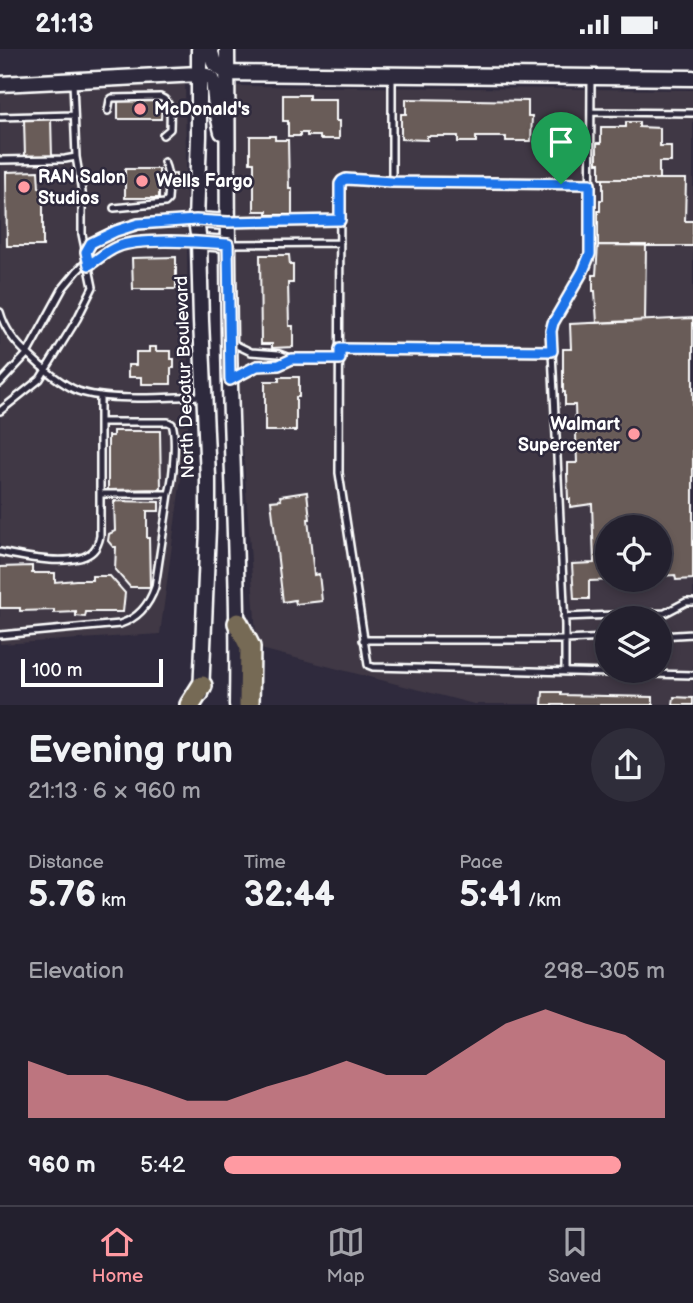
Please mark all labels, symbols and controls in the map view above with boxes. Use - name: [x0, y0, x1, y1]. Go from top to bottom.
- text: 21:13: [35, 9, 93, 40]
- place label: McDonald's: [154, 99, 250, 120]
- marker: McDonald's: [132, 101, 148, 117]
- pin: [531, 112, 591, 184]
- icon: arrive: [542, 123, 580, 161]
- place label: RAN Salon Studios: [38, 167, 126, 209]
- place label: Wells Fargo: [156, 171, 253, 192]
- marker: Wells Fargo: [134, 173, 150, 189]
- marker: RAN Salon Studios: [16, 179, 32, 195]
- street label: North Decatur Boulevard: [171, 275, 199, 479]
- place label: Walmart Supercenter: [518, 414, 621, 456]
- marker: Walmart Supercenter: [626, 426, 642, 442]
- map controls: [595, 515, 672, 683]
- button: locate: [595, 515, 672, 592]
- button: layers: [595, 606, 672, 683]
- scale bar: [21, 655, 163, 687]
- text: 100 m: [32, 659, 83, 682]
- text: Evening run: [28, 728, 233, 773]
- button: share: [591, 728, 665, 802]
- text: 21:13 · 6 × 960 m: [28, 777, 201, 805]
- text: Distance: [28, 851, 104, 874]
- text: Time: [244, 851, 286, 874]
- text: Pace: [459, 851, 503, 874]
- text: 5.76: [28, 874, 96, 917]
- text: 32:44: [244, 874, 335, 917]
- text: 5:41: [459, 874, 523, 917]
- text: km: [96, 889, 126, 912]
- text: /km: [523, 889, 561, 912]
- text: Elevation: [28, 957, 124, 985]
- text: 298–305 m: [543, 957, 665, 985]
- text: 960 m: [28, 1151, 96, 1179]
- text: 5:42: [140, 1151, 185, 1179]
- tab: Home: [92, 1223, 143, 1288]
- tab: Map: [327, 1223, 365, 1288]
- tab: Saved: [548, 1223, 601, 1288]

